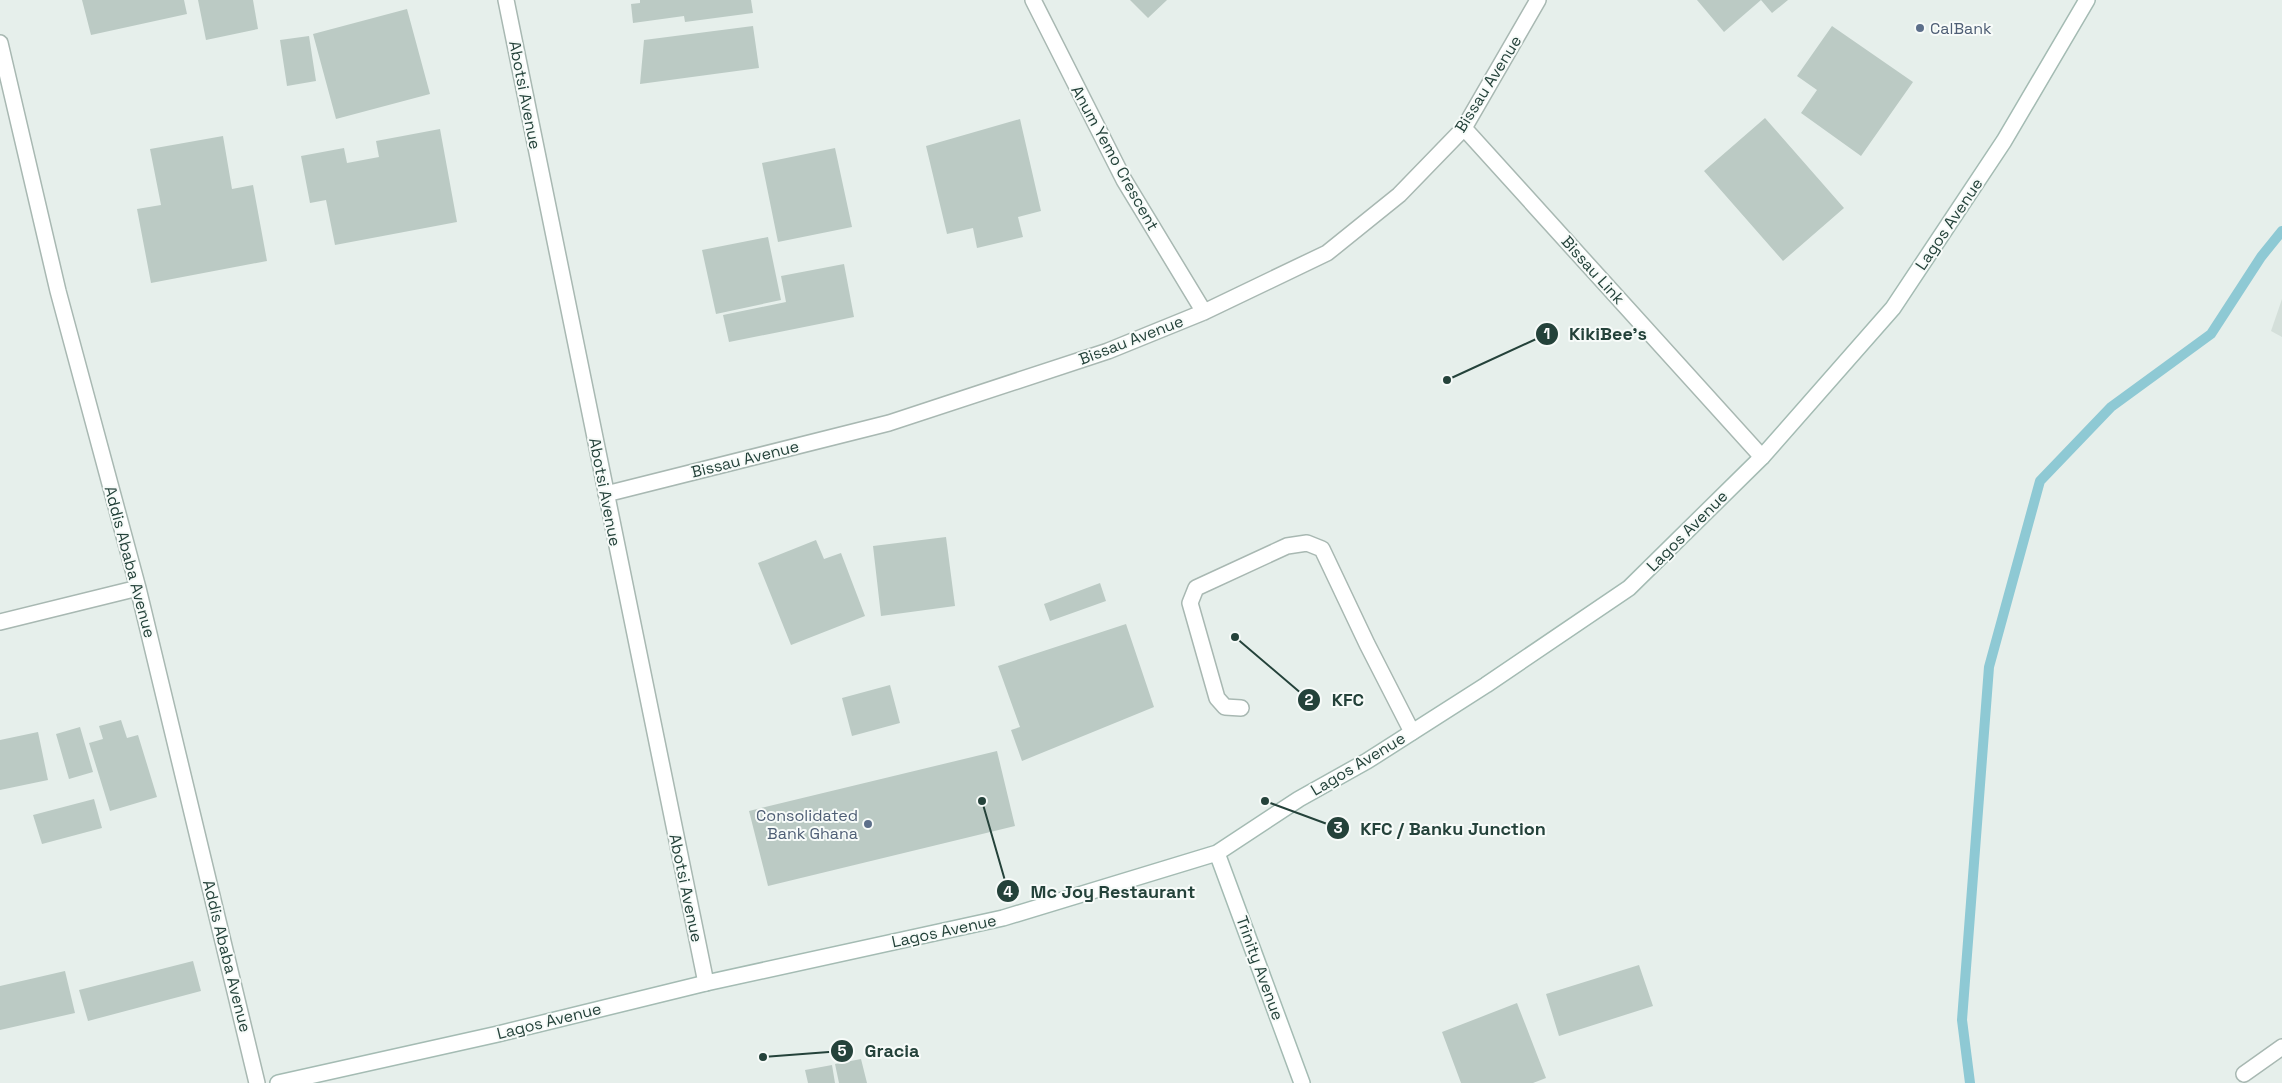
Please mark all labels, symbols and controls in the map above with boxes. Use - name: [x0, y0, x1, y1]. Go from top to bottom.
- place label: CalBank: [1930, 18, 1992, 39]
- marker: CalBank: [1914, 22, 1926, 34]
- street label: Bissau Avenue: [1450, 32, 1526, 136]
- street label: Abotsi Avenue: [504, 39, 546, 151]
- street label: Anum Yemo Crescent: [1066, 82, 1164, 234]
- street label: Lagos Avenue: [1910, 174, 1988, 274]
- street label: Bissau Link: [1557, 231, 1630, 309]
- street label: Bissau Avenue: [1076, 310, 1186, 370]
- callout: KikiBee's: [1534, 317, 1657, 350]
- text: KikiBee's: [1569, 322, 1647, 345]
- text: 1: [1544, 324, 1550, 343]
- street label: Bissau Avenue: [689, 435, 801, 483]
- street label: Abotsi Avenue: [584, 436, 626, 548]
- street label: Addis Ababa Avenue: [100, 484, 160, 640]
- street label: Lagos Avenue: [1642, 486, 1732, 576]
- callout: KFC: [1297, 683, 1374, 716]
- text: KFC: [1332, 688, 1364, 711]
- text: 2: [1305, 690, 1314, 709]
- street label: Lagos Avenue: [1307, 728, 1409, 800]
- place label: Consolidated Bank Ghana: [756, 805, 858, 844]
- callout: KFC / Banku Junction: [1325, 812, 1556, 845]
- text: KFC / Banku Junction: [1360, 817, 1546, 840]
- marker: Consolidated Bank Ghana: [862, 818, 874, 830]
- text: 3: [1333, 818, 1343, 837]
- street label: Abotsi Avenue: [664, 832, 708, 944]
- callout: Mc Joy Restaurant: [996, 875, 1205, 908]
- street label: Addis Ababa Avenue: [198, 878, 256, 1034]
- text: Mc Joy Restaurant: [1031, 880, 1195, 903]
- text: 4: [1003, 882, 1013, 901]
- street label: Lagos Avenue: [890, 910, 998, 952]
- street label: Trinity Avenue: [1231, 913, 1289, 1023]
- street label: Lagos Avenue: [495, 998, 603, 1044]
- callout: Gracia: [830, 1034, 930, 1067]
- text: Gracia: [865, 1039, 920, 1062]
- text: 5: [837, 1041, 847, 1060]

